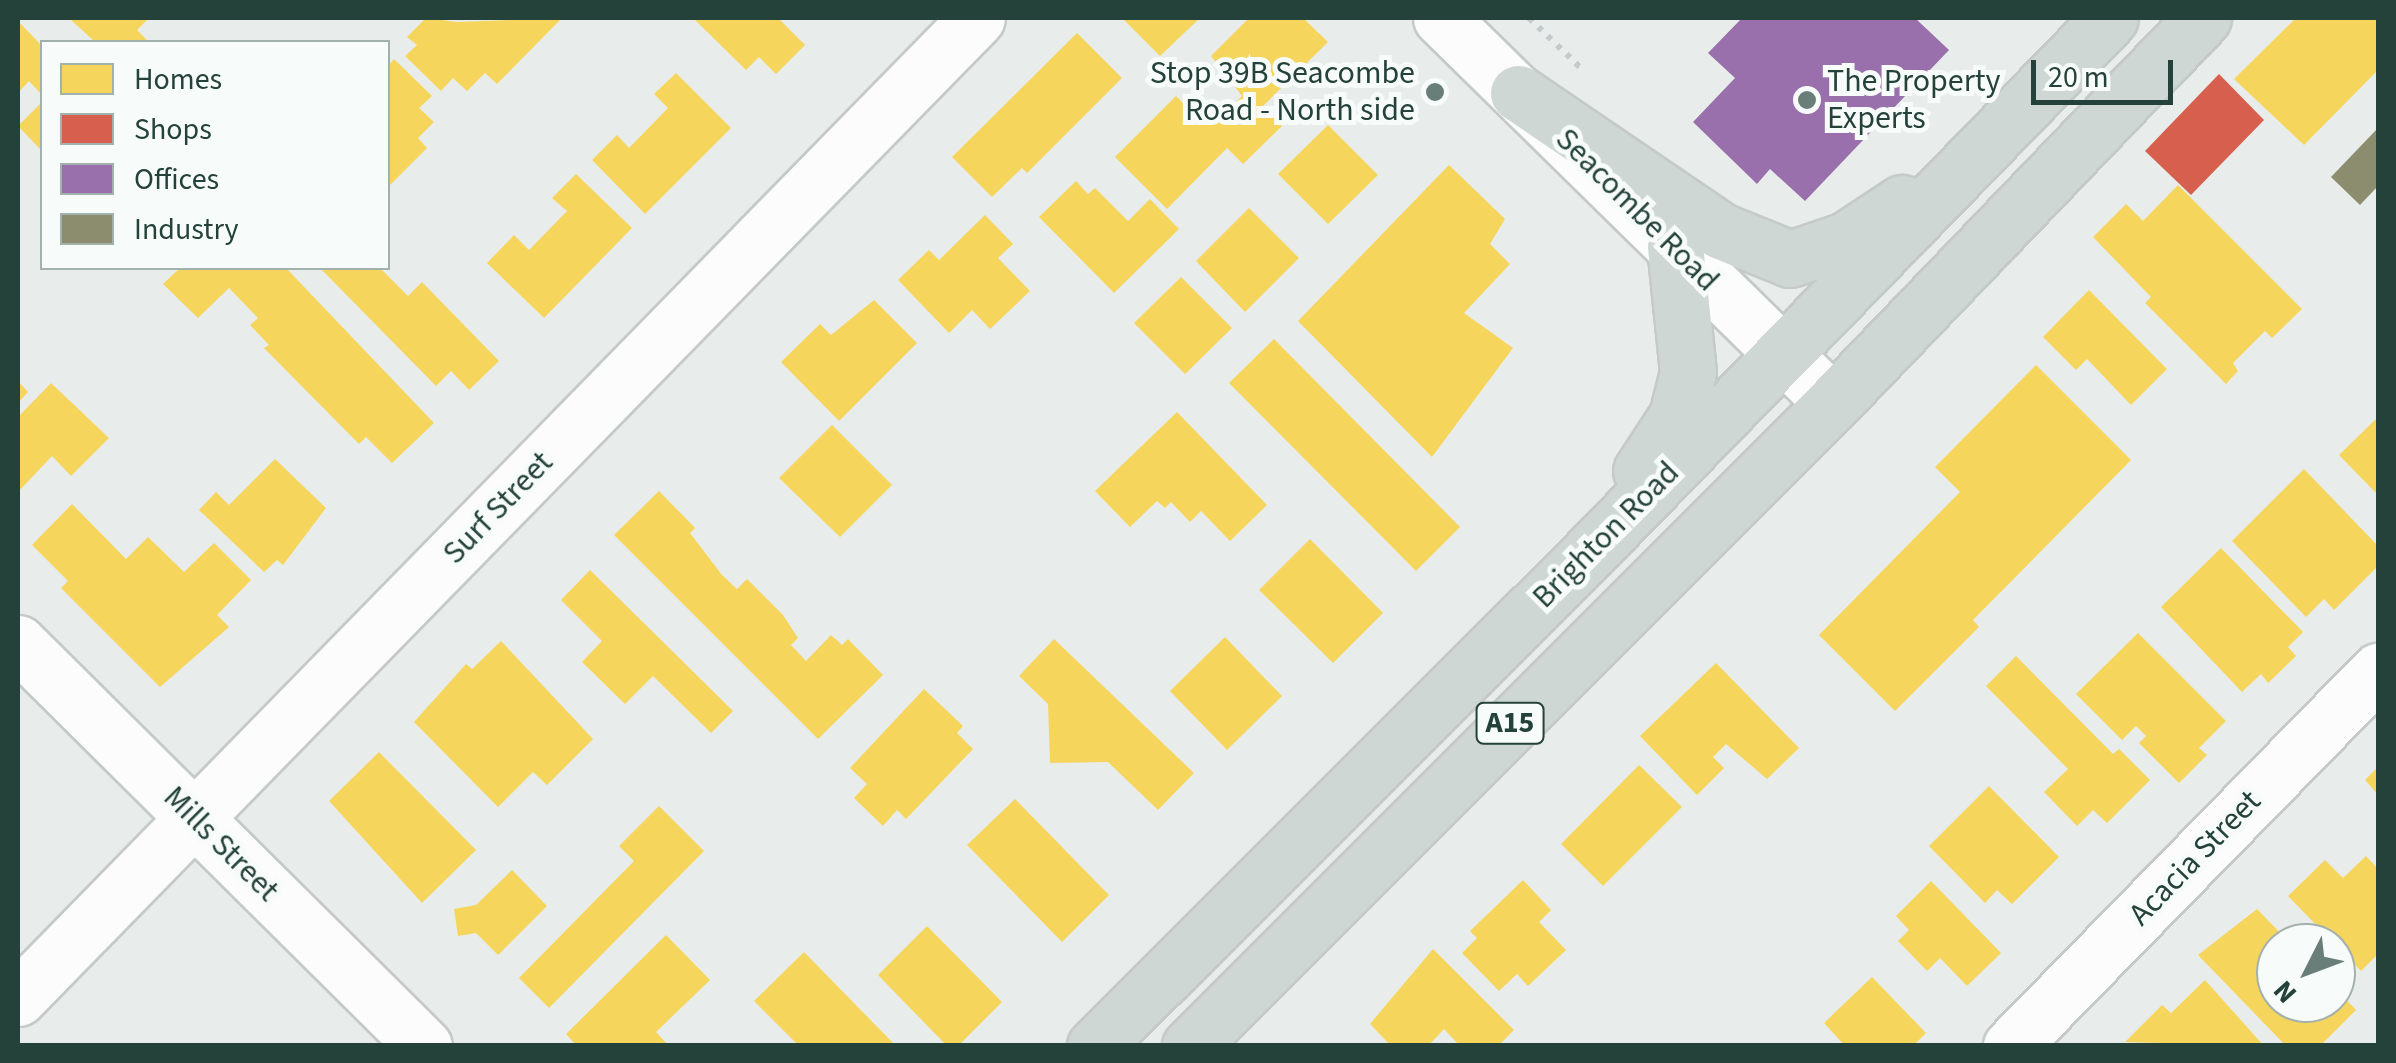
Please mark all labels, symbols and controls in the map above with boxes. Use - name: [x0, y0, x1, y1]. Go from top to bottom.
- legend: [40, 40, 390, 270]
- scale bar: [2036, 40, 2178, 102]
- place label: Stop 39B Seacombe Road - North side: [1150, 55, 1415, 130]
- text: 20 m: [2048, 56, 2109, 99]
- text: Homes: [134, 58, 222, 101]
- place label: The Property Experts: [1827, 63, 2001, 138]
- marker: Stop 39B Seacombe Road - North side: [1424, 81, 1446, 103]
- marker: The Property Experts: [1796, 89, 1818, 111]
- text: Shops: [134, 108, 212, 151]
- street label: Seacombe Road: [1547, 120, 1727, 300]
- text: Offices: [134, 158, 219, 201]
- text: Industry: [134, 208, 239, 251]
- street label: Surf Street: [435, 444, 561, 572]
- street label: Brighton Road: [1525, 454, 1687, 616]
- road number: A15: [1475, 698, 1545, 748]
- street label: Mills Street: [155, 778, 287, 910]
- street label: Acacia Street: [2121, 782, 2269, 934]
- north arrow: [2256, 923, 2356, 1023]
- text: N: [2264, 971, 2306, 1012]

